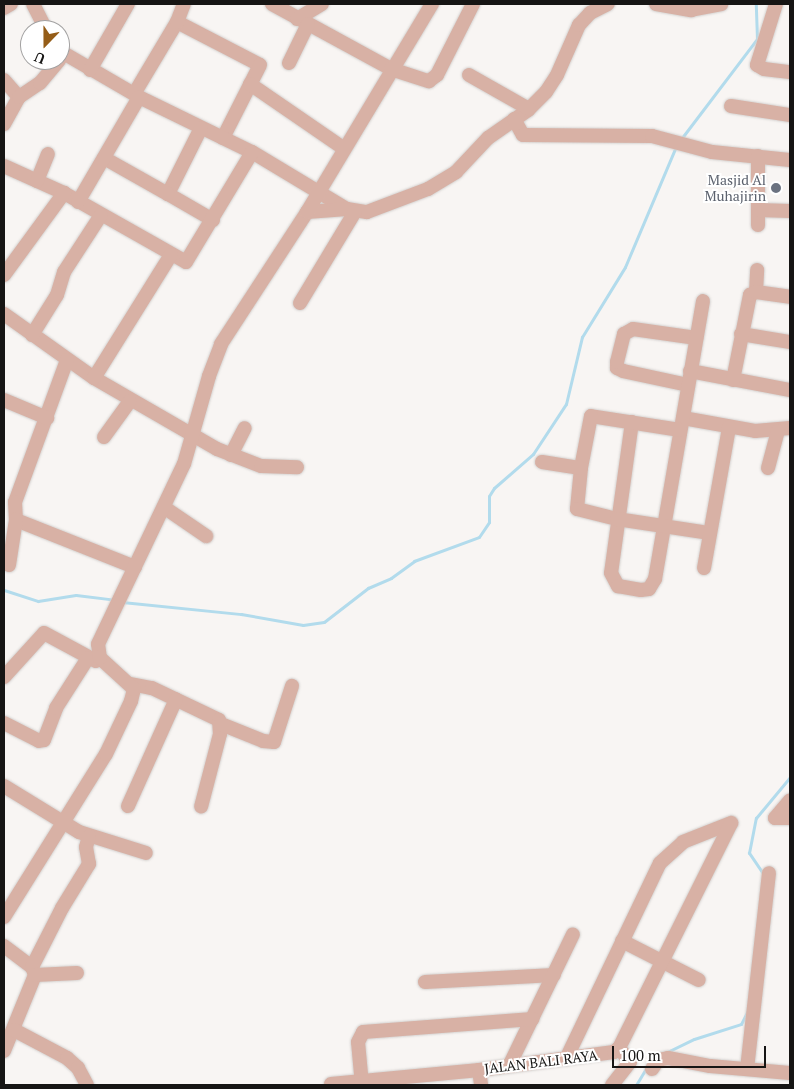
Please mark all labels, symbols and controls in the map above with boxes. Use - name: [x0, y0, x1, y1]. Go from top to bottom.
- north arrow: [20, 20, 70, 70]
- text: U: [31, 48, 48, 69]
- place label: Masjid Al Muhajirin: [704, 172, 766, 204]
- marker: Masjid Al Muhajirin: [770, 182, 782, 194]
- scale bar: [614, 1036, 768, 1068]
- text: 100 m: [620, 1045, 661, 1065]
- street label: JALAN BALI RAYA: [483, 1047, 599, 1077]

